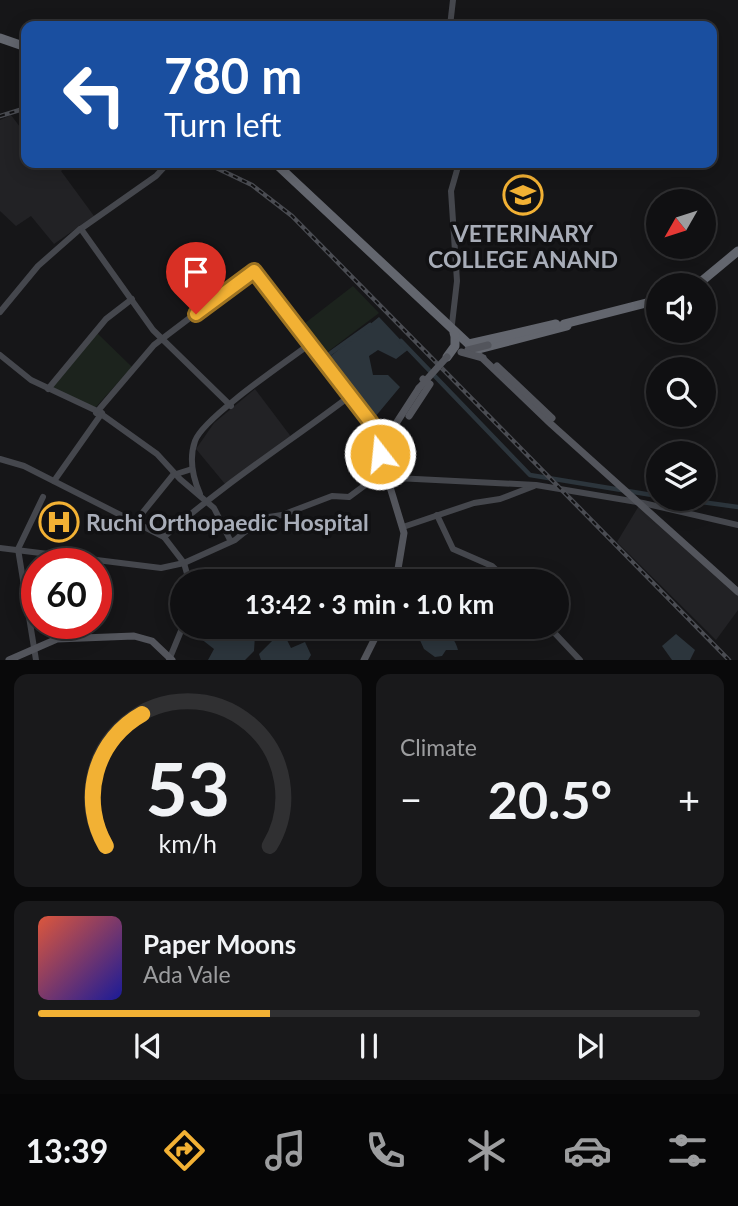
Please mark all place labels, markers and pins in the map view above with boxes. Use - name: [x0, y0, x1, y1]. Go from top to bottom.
- school or university icon: VETERINARY COLLEGE ANAND: [502, 174, 544, 216]
- place label: VETERINARY COLLEGE ANAND: [428, 219, 618, 273]
- pin: [166, 242, 226, 314]
- hospital icon: Ruchi Orthopaedic Hospital: [38, 501, 80, 543]
- place label: Ruchi Orthopaedic Hospital: [86, 508, 369, 536]

